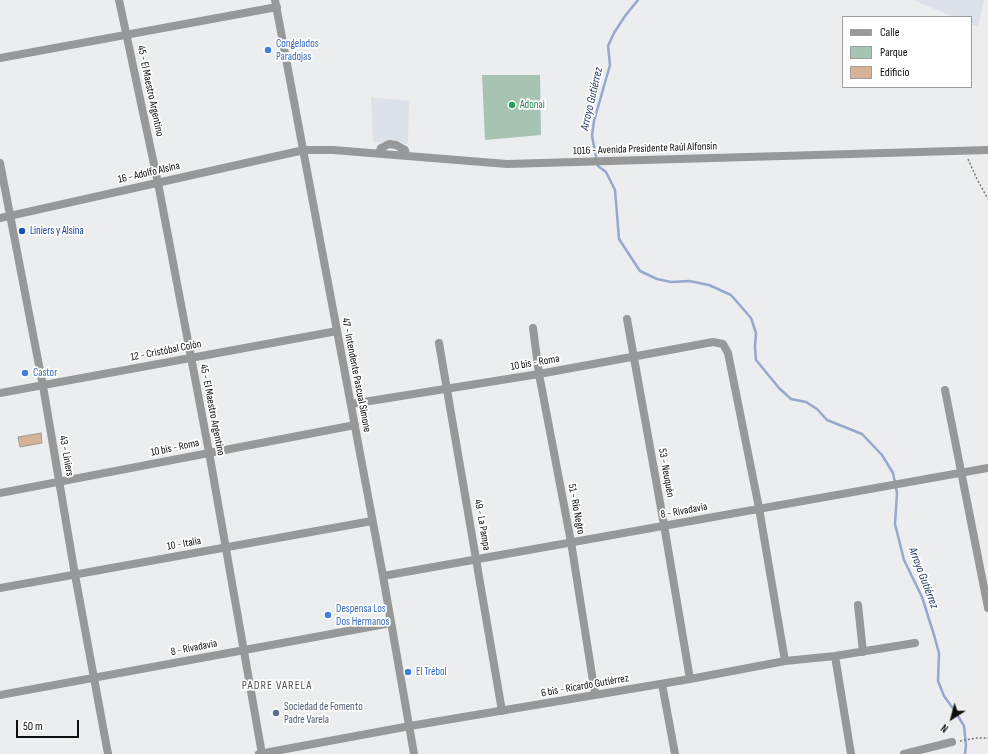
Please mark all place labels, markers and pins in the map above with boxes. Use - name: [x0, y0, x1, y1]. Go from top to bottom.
- place label: Congelados Paradojas: [276, 37, 319, 63]
- marker: Congelados Paradojas: [263, 45, 273, 55]
- place label: Adonai: [520, 98, 545, 112]
- marker: Adonai: [507, 100, 517, 110]
- place label: Liniers y Alsina: [30, 224, 84, 238]
- marker: Liniers y Alsina: [17, 226, 27, 236]
- place label: Castor: [33, 366, 57, 380]
- marker: Castor: [20, 368, 30, 378]
- place label: Despensa Los Dos Hermanos: [336, 602, 389, 628]
- marker: Despensa Los Dos Hermanos: [323, 610, 333, 620]
- place label: El Trébol: [416, 665, 447, 679]
- marker: El Trébol: [403, 667, 413, 677]
- place label: Sociedad de Fomento Padre Varela: [284, 700, 363, 726]
- marker: Sociedad de Fomento Padre Varela: [271, 708, 281, 718]

